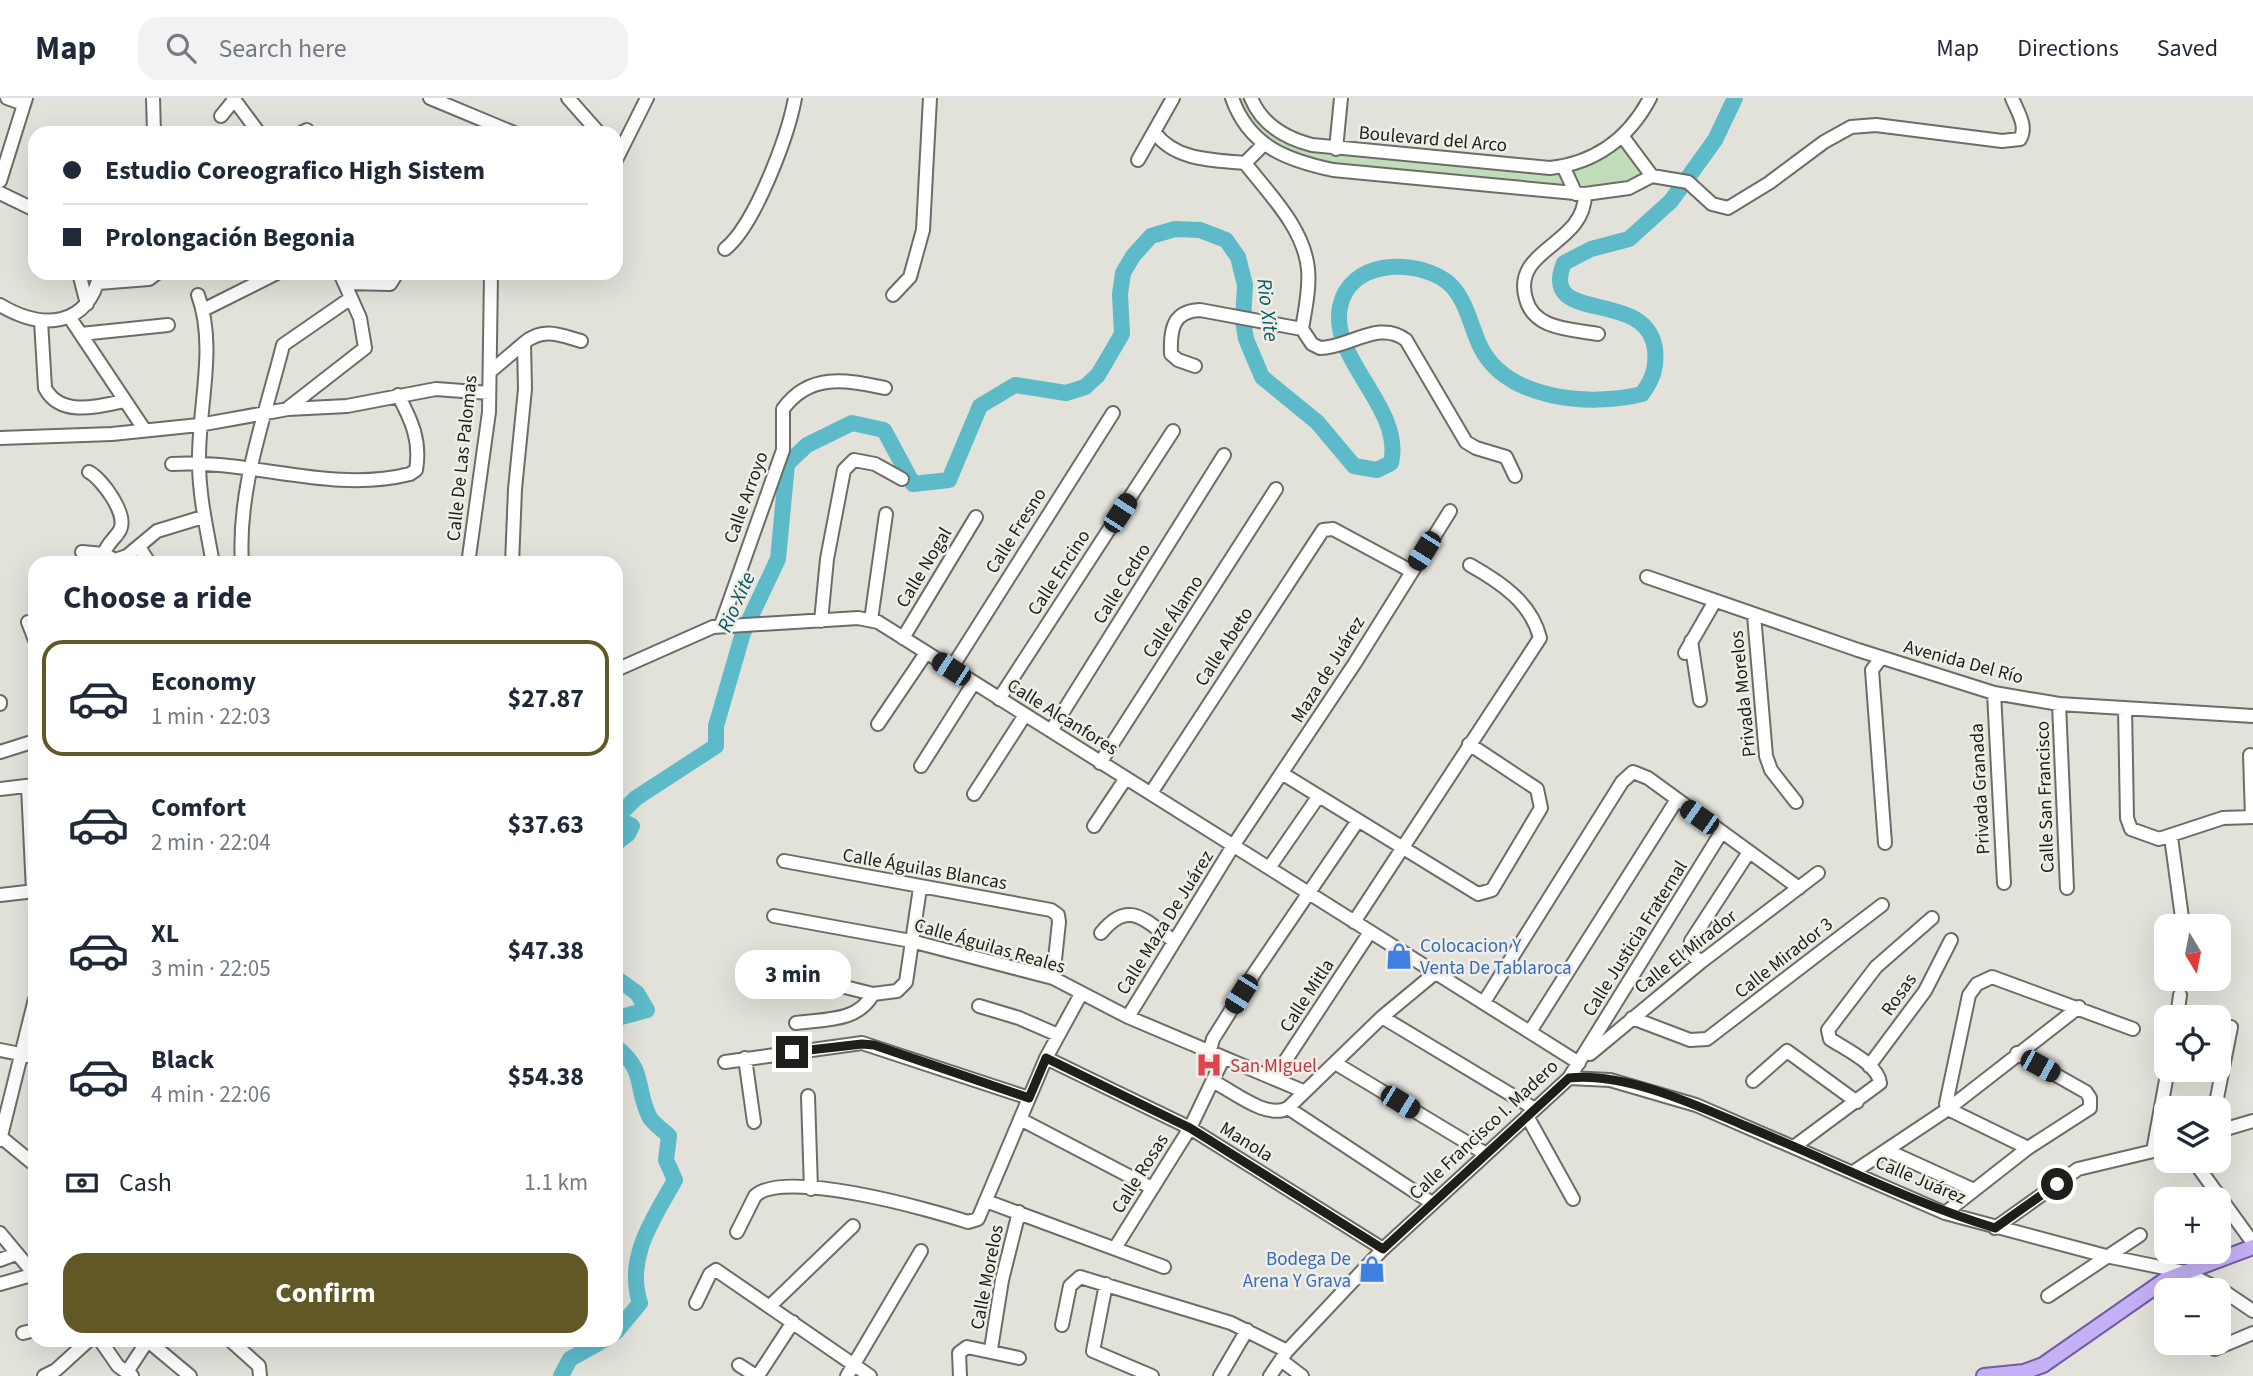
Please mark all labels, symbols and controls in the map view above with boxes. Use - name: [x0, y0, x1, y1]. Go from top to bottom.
- search box: [138, 17, 628, 80]
- text: Map: [35, 25, 96, 72]
- icon: search: [162, 29, 200, 67]
- text: Search here: [218, 30, 347, 67]
- text: Map: [1936, 31, 1979, 66]
- text: Directions: [2017, 31, 2119, 66]
- text: Saved: [2157, 31, 2218, 66]
- street label: Boulevard del Arco: [1358, 120, 1508, 159]
- text: Estudio Coreografico High Sistem: [105, 152, 485, 189]
- text: Prolongación Begonia: [105, 219, 355, 256]
- water label: Rio Xite: [1249, 277, 1287, 343]
- street label: Calle De Las Palomas: [440, 374, 485, 543]
- street label: Calle Arroyo: [717, 448, 776, 547]
- street label: Calle Fresno: [979, 483, 1053, 579]
- car: [1100, 490, 1141, 536]
- street label: Calle Nogal: [890, 522, 959, 613]
- street label: Calle Encino: [1021, 524, 1097, 621]
- car: [1404, 528, 1445, 574]
- street label: Calle Cedro: [1087, 538, 1158, 629]
- water label: Rio Xite: [709, 567, 763, 637]
- street label: Calle Álamo: [1136, 570, 1210, 664]
- text: Choose a ride: [63, 575, 252, 621]
- street label: Calle Abeto: [1188, 602, 1260, 692]
- street label: Maza de Juárez: [1285, 611, 1372, 728]
- street label: Privada Morelos: [1723, 629, 1764, 758]
- street label: Avenida Del Río: [1901, 633, 2026, 691]
- car: [928, 649, 975, 689]
- text: Economy: [151, 663, 256, 700]
- icon: car: [67, 667, 130, 730]
- street label: Calle Alcanfores: [1001, 672, 1123, 762]
- text: $27.87: [508, 680, 584, 717]
- text: 1 min · 22:03: [151, 700, 271, 733]
- street label: Calle San Francisco: [2029, 720, 2062, 873]
- street label: Privada Granada: [1964, 723, 1997, 855]
- text: Comfort: [151, 789, 246, 826]
- icon: car: [67, 793, 130, 856]
- car: [1676, 796, 1723, 838]
- text: $37.63: [508, 806, 584, 843]
- text: 2 min · 22:04: [151, 826, 271, 859]
- street label: Calle Águilas Blancas: [840, 842, 1009, 897]
- street label: Calle Maza De Juárez: [1110, 845, 1221, 1000]
- street label: Calle Justicia Fraternal: [1576, 855, 1694, 1022]
- street label: Calle El Mirador: [1629, 903, 1743, 1001]
- street label: Calle Mirador 3: [1729, 911, 1839, 1005]
- street label: Calle Águilas Reales: [911, 912, 1068, 981]
- north arrow: [2154, 914, 2231, 990]
- map controls: [2154, 914, 2231, 1355]
- text: XL: [151, 915, 179, 952]
- icon: car: [67, 919, 130, 982]
- text: $47.38: [508, 932, 584, 969]
- place label: Colocacion Y Venta De Tablaroca: [1420, 933, 1572, 982]
- shop icon: Colocacion Y Venta De Tablaroca: [1384, 941, 1414, 971]
- callout: 3 min: [734, 950, 850, 1000]
- text: 3 min · 22:05: [151, 952, 271, 985]
- street label: Calle Mitla: [1273, 954, 1341, 1038]
- text: 3 min: [765, 958, 821, 991]
- street label: Rosas: [1875, 968, 1924, 1022]
- car: [1221, 971, 1262, 1017]
- button: locate: [2154, 1005, 2231, 1082]
- route end: [776, 1036, 808, 1068]
- text: Black: [151, 1041, 214, 1078]
- icon: car: [67, 1045, 130, 1108]
- car: [2017, 1047, 2064, 1085]
- hospital icon: San MIguel: [1194, 1050, 1224, 1080]
- place label: San MIguel: [1230, 1053, 1317, 1080]
- street label: Calle Francisco I. Madero: [1403, 1053, 1565, 1207]
- text: $54.38: [508, 1058, 584, 1095]
- text: 4 min · 22:06: [151, 1078, 271, 1111]
- car: [1377, 1082, 1424, 1122]
- button: layers: [2154, 1096, 2231, 1173]
- street label: Manola: [1214, 1115, 1278, 1169]
- street label: Calle Rosas: [1105, 1129, 1176, 1219]
- street label: Calle Juárez: [1871, 1149, 1970, 1212]
- icon: cash: [63, 1164, 101, 1202]
- text: Cash: [119, 1164, 172, 1201]
- text: 1.1 km: [524, 1166, 588, 1199]
- route start: [2041, 1168, 2073, 1200]
- button: +: [2154, 1187, 2231, 1264]
- street label: Calle Morelos: [964, 1222, 1011, 1332]
- place label: Bodega De Arena Y Grava: [1243, 1246, 1351, 1295]
- button: Confirm: [63, 1253, 588, 1333]
- shop icon: Bodega De Arena Y Grava: [1357, 1254, 1387, 1284]
- button: −: [2154, 1278, 2231, 1355]

